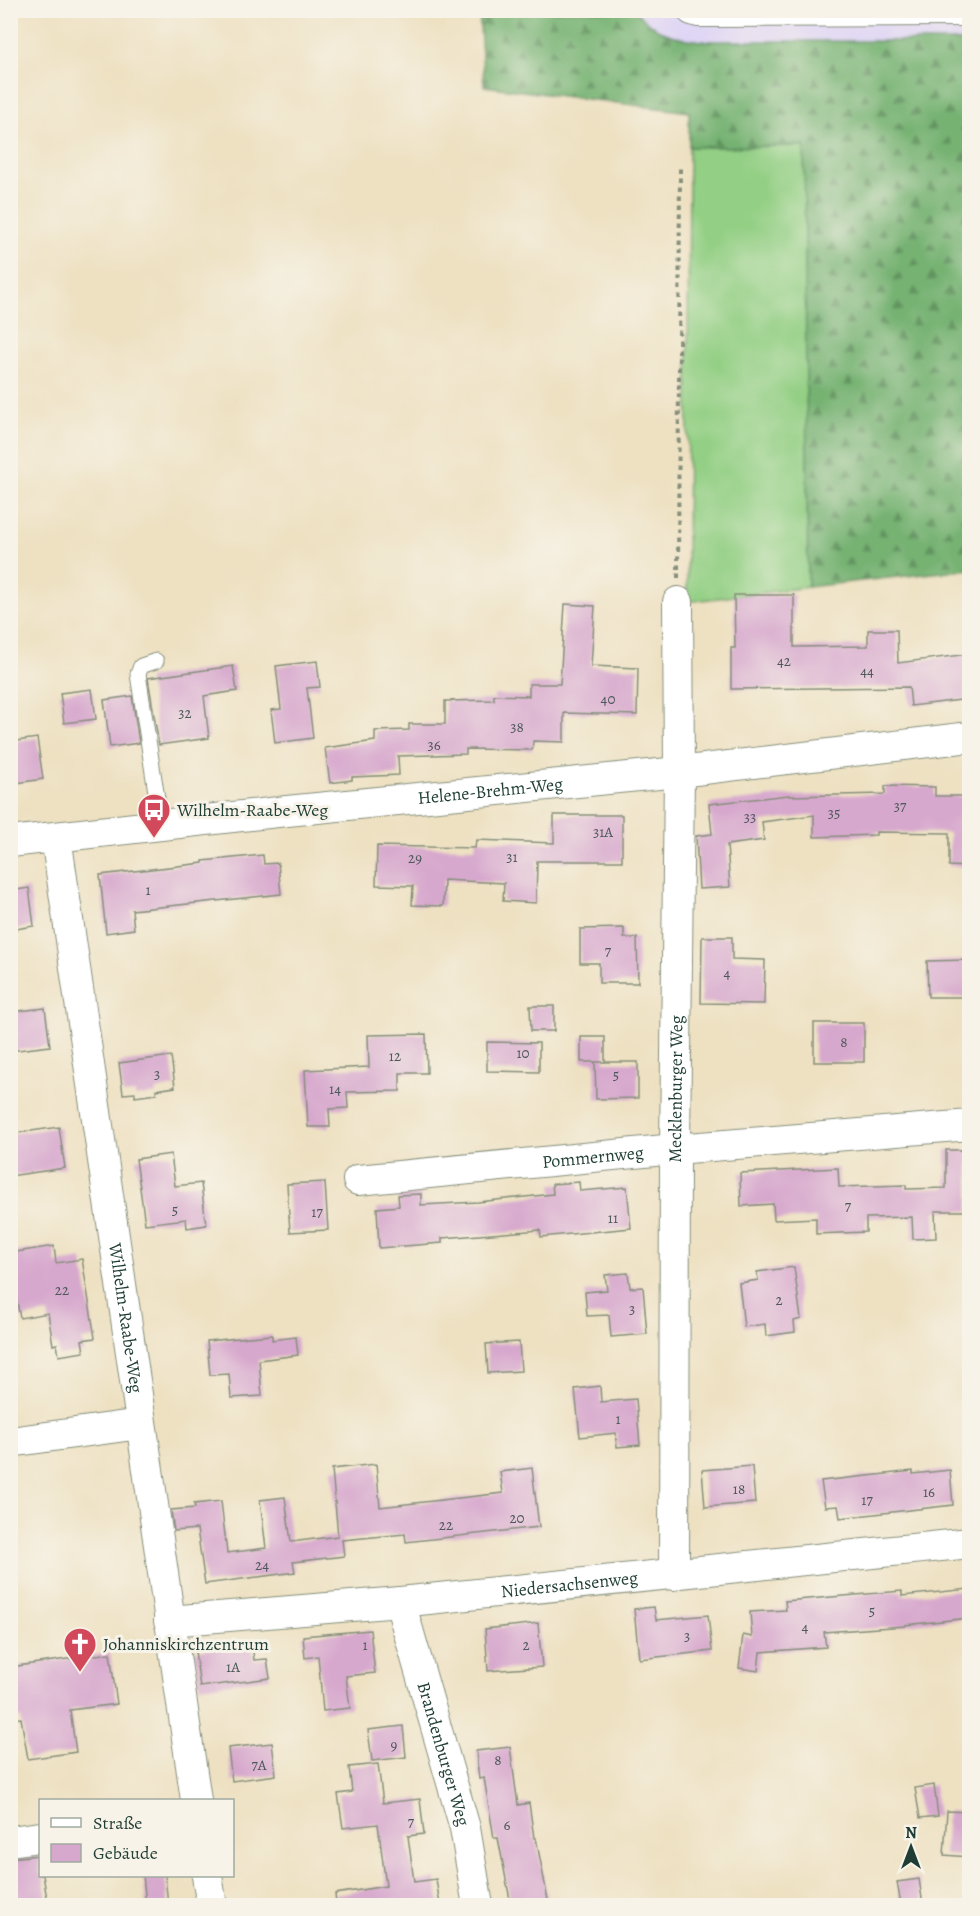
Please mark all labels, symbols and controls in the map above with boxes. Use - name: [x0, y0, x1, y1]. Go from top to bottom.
- house number: 42: [777, 651, 791, 671]
- house number: 44: [860, 661, 874, 681]
- house number: 40: [601, 689, 615, 709]
- house number: 32: [178, 703, 192, 723]
- house number: 38: [510, 717, 524, 737]
- house number: 36: [427, 735, 441, 755]
- street label: Helene-Brehm-Weg: [417, 772, 564, 810]
- bus stop icon: Wilhelm-Raabe-Weg: [136, 792, 172, 839]
- house number: 37: [894, 796, 907, 816]
- place label: Wilhelm-Raabe-Weg: [176, 798, 328, 822]
- house number: 35: [828, 803, 840, 823]
- house number: 33: [744, 807, 756, 827]
- house number: 31A: [593, 822, 613, 842]
- house number: 31: [506, 847, 518, 867]
- house number: 29: [408, 848, 422, 868]
- house number: 1: [145, 880, 151, 900]
- house number: 7: [605, 941, 612, 961]
- house number: 4: [724, 963, 731, 983]
- street label: Mecklenburger Weg: [663, 1015, 688, 1163]
- house number: 8: [840, 1032, 848, 1052]
- house number: 10: [516, 1043, 530, 1063]
- house number: 12: [389, 1046, 401, 1066]
- house number: 3: [154, 1064, 160, 1084]
- house number: 5: [613, 1065, 619, 1085]
- house number: 14: [329, 1079, 341, 1099]
- street label: Pommernweg: [541, 1140, 645, 1174]
- house number: 7: [845, 1196, 852, 1216]
- house number: 5: [172, 1200, 178, 1220]
- house number: 17: [311, 1202, 323, 1222]
- house number: 11: [608, 1208, 618, 1228]
- street label: Wilhelm-Raabe-Weg: [103, 1240, 149, 1395]
- house number: 22: [55, 1280, 69, 1300]
- house number: 2: [775, 1290, 783, 1310]
- house number: 3: [629, 1299, 635, 1319]
- house number: 1: [615, 1409, 621, 1429]
- house number: 18: [733, 1479, 745, 1499]
- house number: 16: [923, 1482, 935, 1502]
- house number: 17: [861, 1490, 873, 1510]
- house number: 20: [509, 1508, 525, 1528]
- house number: 22: [439, 1515, 453, 1535]
- house number: 24: [255, 1555, 269, 1575]
- street label: Niedersachsenweg: [500, 1565, 639, 1603]
- house number: 5: [869, 1601, 875, 1621]
- house number: 4: [802, 1617, 809, 1637]
- church icon: Johanniskirchzentrum: [62, 1626, 98, 1673]
- house number: 3: [684, 1626, 690, 1646]
- place label: Johanniskirchzentrum: [103, 1632, 269, 1656]
- house number: 1: [362, 1635, 368, 1655]
- house number: 2: [522, 1635, 530, 1655]
- house number: 1A: [226, 1657, 240, 1677]
- street label: Brandenburger Weg: [412, 1679, 476, 1829]
- house number: 9: [391, 1735, 398, 1755]
- house number: 8: [494, 1750, 502, 1770]
- house number: 7A: [251, 1755, 267, 1775]
- legend: [39, 1799, 234, 1877]
- text: Straße: [93, 1811, 142, 1835]
- house number: 7: [408, 1812, 415, 1832]
- house number: 6: [504, 1815, 511, 1835]
- north arrow: [881, 1817, 941, 1877]
- text: N: [905, 1822, 917, 1844]
- text: Gebäude: [93, 1841, 158, 1865]

